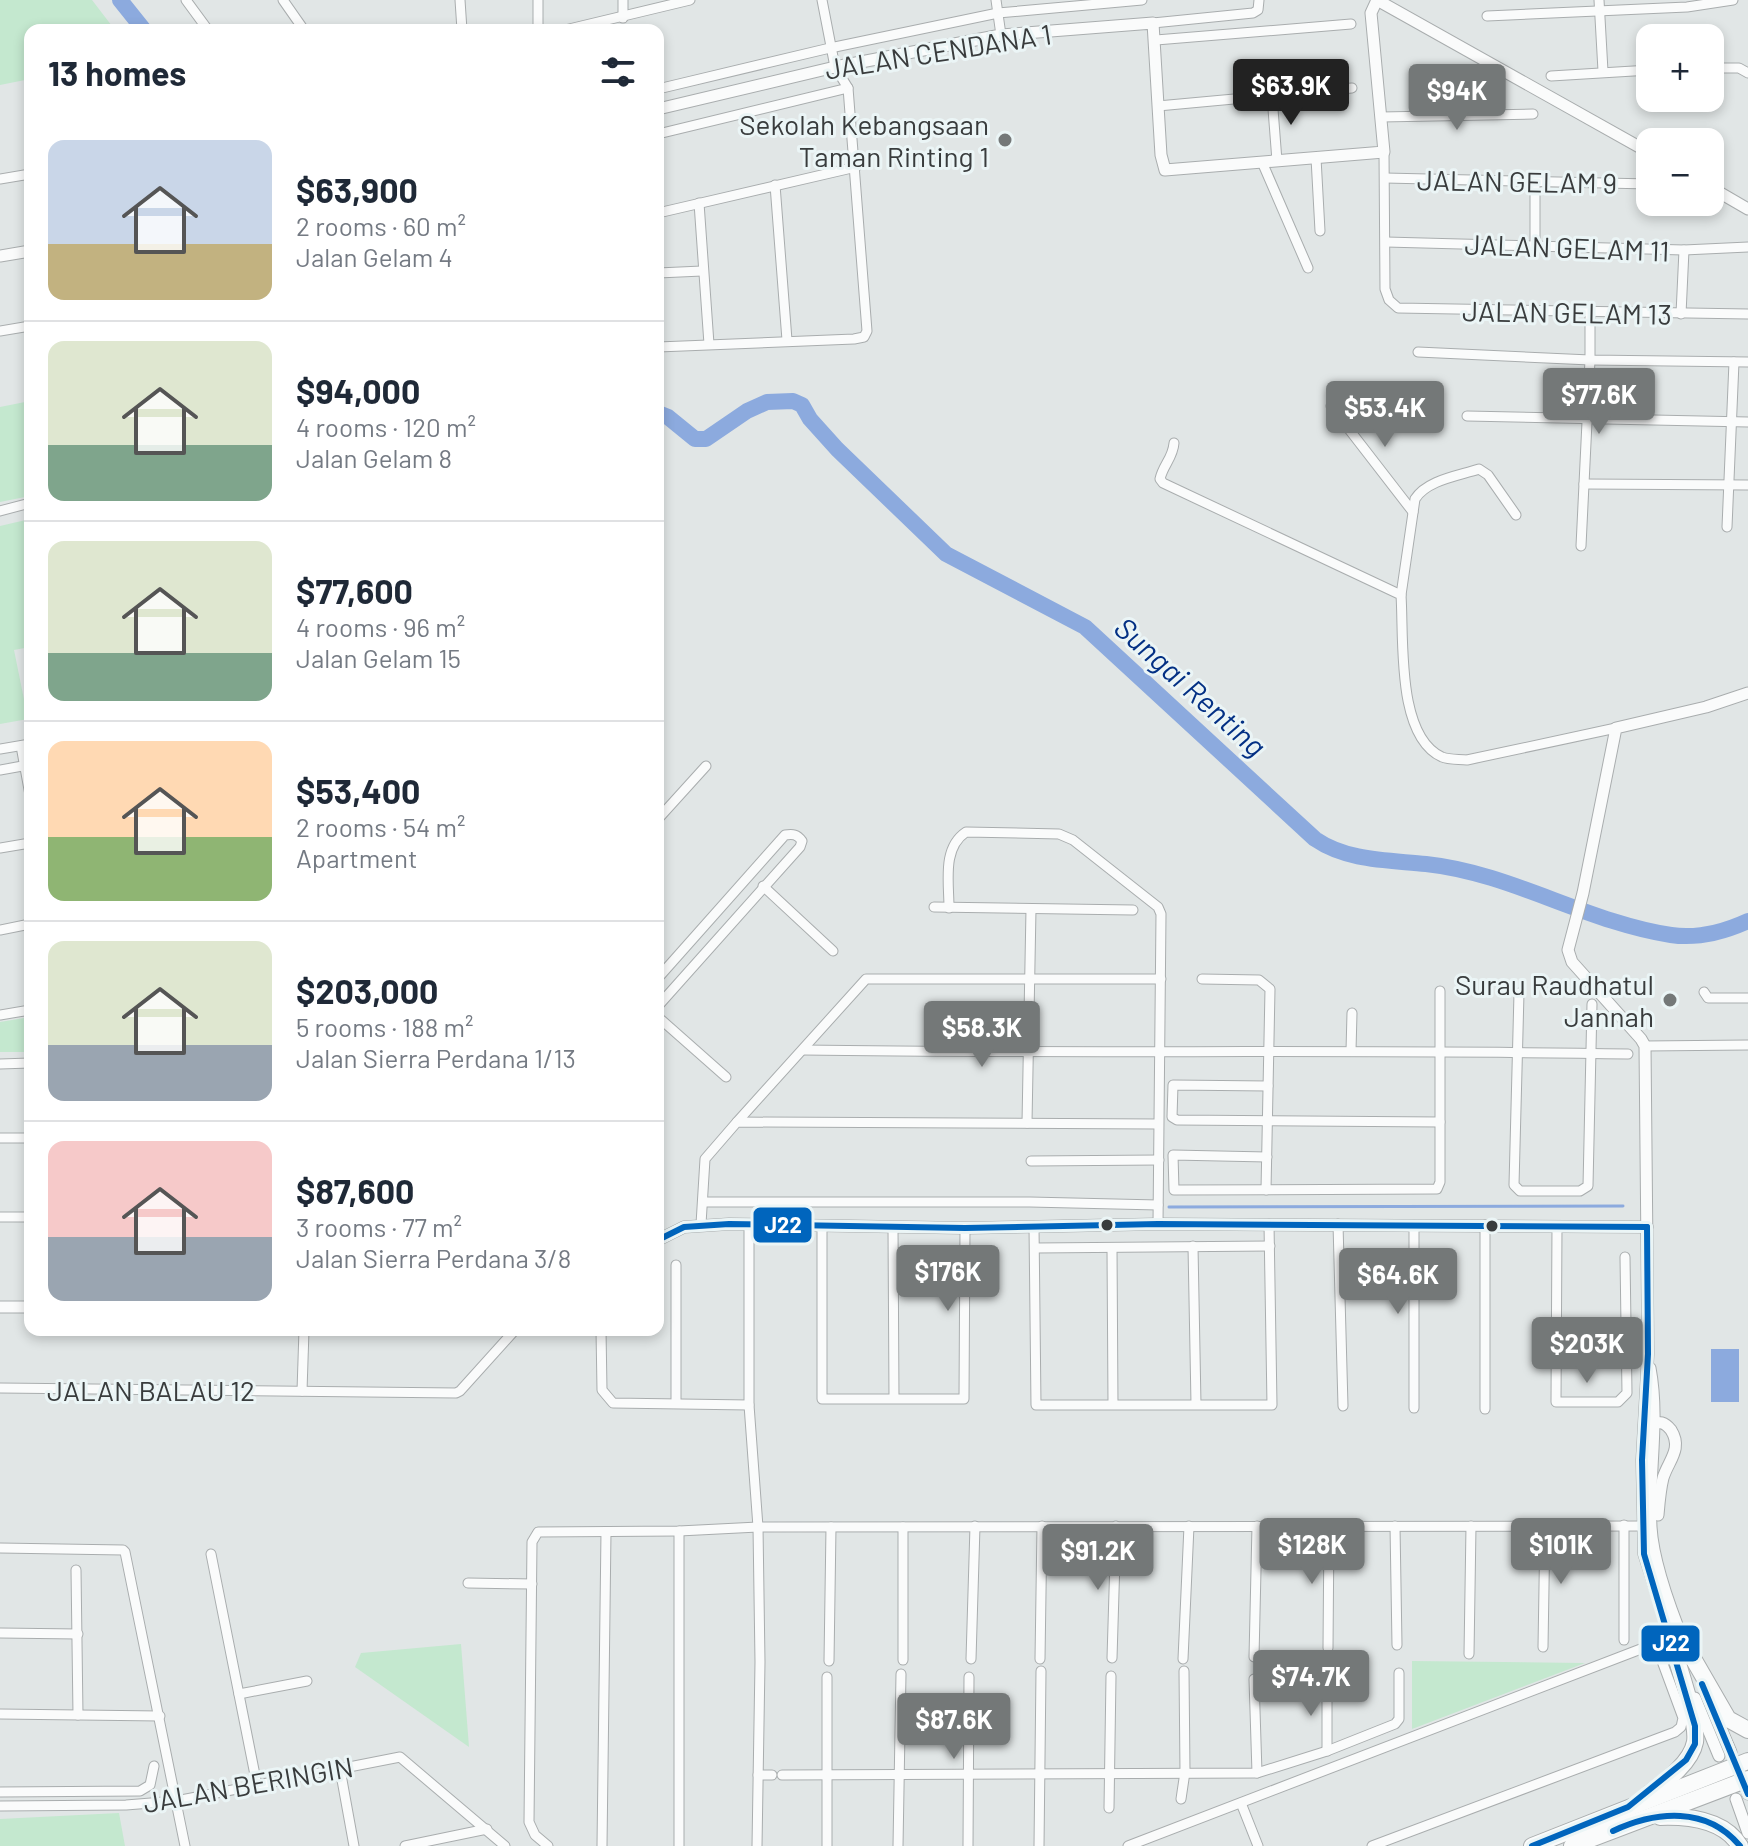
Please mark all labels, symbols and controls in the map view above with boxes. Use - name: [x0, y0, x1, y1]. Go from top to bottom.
- street label: JALAN CENDANA 1: [822, 16, 1054, 86]
- map controls: [1636, 24, 1724, 216]
- button: +: [1636, 24, 1724, 112]
- icon: filters: [596, 50, 640, 94]
- text: 13 homes: [48, 52, 186, 93]
- pin: $63.9K: [1226, 59, 1356, 127]
- pin: $94K: [1410, 64, 1504, 132]
- text: $63.9K: [1251, 69, 1331, 100]
- text: $94K: [1427, 74, 1487, 105]
- place label: Sekolah Kebangsaan Taman Rinting 1: [739, 107, 989, 173]
- button: −: [1636, 128, 1724, 216]
- marker: Sekolah Kebangsaan Taman Rinting 1: [996, 131, 1014, 149]
- street label: JALAN GELAM 9: [1417, 162, 1617, 200]
- text: $63,900: [296, 169, 418, 210]
- icon: home: [112, 172, 208, 268]
- text: 2 rooms · 60 m²: [296, 210, 466, 241]
- street label: JALAN GELAM 11: [1464, 226, 1670, 268]
- text: Jalan Gelam 4: [296, 241, 453, 272]
- street label: JALAN GELAM 13: [1462, 293, 1672, 331]
- pin: $77.6K: [1534, 368, 1664, 436]
- text: $94,000: [296, 370, 420, 411]
- icon: home: [112, 373, 208, 469]
- text: $77.6K: [1561, 378, 1637, 409]
- pin: $53.4K: [1320, 381, 1450, 449]
- text: $53.4K: [1344, 391, 1426, 422]
- text: 4 rooms · 120 m²: [296, 411, 476, 442]
- text: Jalan Gelam 8: [296, 442, 452, 473]
- text: $77,600: [296, 570, 413, 611]
- icon: home: [112, 573, 208, 669]
- water label: Sungai Renting: [1108, 609, 1274, 763]
- text: 4 rooms · 96 m²: [296, 611, 465, 642]
- text: Jalan Gelam 15: [296, 642, 461, 673]
- text: $53,400: [296, 770, 420, 811]
- icon: home: [112, 773, 208, 869]
- text: 2 rooms · 54 m²: [296, 811, 466, 842]
- text: Apartment: [296, 842, 417, 873]
- place label: Surau Raudhatul Jannah: [1455, 967, 1654, 1033]
- text: $203,000: [296, 970, 439, 1011]
- icon: home: [112, 973, 208, 1069]
- marker: Surau Raudhatul Jannah: [1661, 991, 1679, 1009]
- pin: $58.3K: [917, 1001, 1047, 1069]
- text: 5 rooms · 188 m²: [296, 1011, 473, 1042]
- text: $58.3K: [942, 1011, 1022, 1042]
- text: Jalan Sierra Perdana 1/13: [296, 1042, 576, 1073]
- text: $87,600: [296, 1170, 415, 1211]
- icon: home: [112, 1173, 208, 1269]
- line badge: J22: [752, 1206, 813, 1244]
- text: 3 rooms · 77 m²: [296, 1211, 462, 1242]
- text: J22: [764, 1211, 802, 1237]
- unlabelled marker: [1099, 1217, 1115, 1233]
- unlabelled marker: [1484, 1218, 1500, 1234]
- text: Jalan Sierra Perdana 3/8: [296, 1242, 571, 1273]
- pin: $176K: [892, 1245, 1004, 1313]
- pin: $64.6K: [1333, 1248, 1463, 1316]
- text: $176K: [914, 1255, 982, 1286]
- text: $64.6K: [1357, 1258, 1439, 1289]
- pin: $203K: [1531, 1317, 1643, 1385]
- text: $203K: [1550, 1327, 1624, 1358]
- street label: JALAN BALAU 12: [47, 1373, 255, 1407]
- pin: $128K: [1256, 1518, 1368, 1586]
- pin: $101K: [1505, 1518, 1617, 1586]
- pin: $91.2K: [1033, 1524, 1163, 1592]
- text: $128K: [1278, 1528, 1346, 1559]
- text: $101K: [1529, 1528, 1593, 1559]
- text: $91.2K: [1060, 1534, 1136, 1565]
- line badge: J22: [1640, 1624, 1701, 1663]
- text: J22: [1652, 1629, 1690, 1655]
- pin: $74.7K: [1246, 1650, 1376, 1718]
- text: $74.7K: [1271, 1660, 1351, 1691]
- pin: $87.6K: [889, 1693, 1019, 1761]
- text: $87.6K: [915, 1703, 993, 1734]
- street label: JALAN BERINGIN: [140, 1749, 356, 1819]

